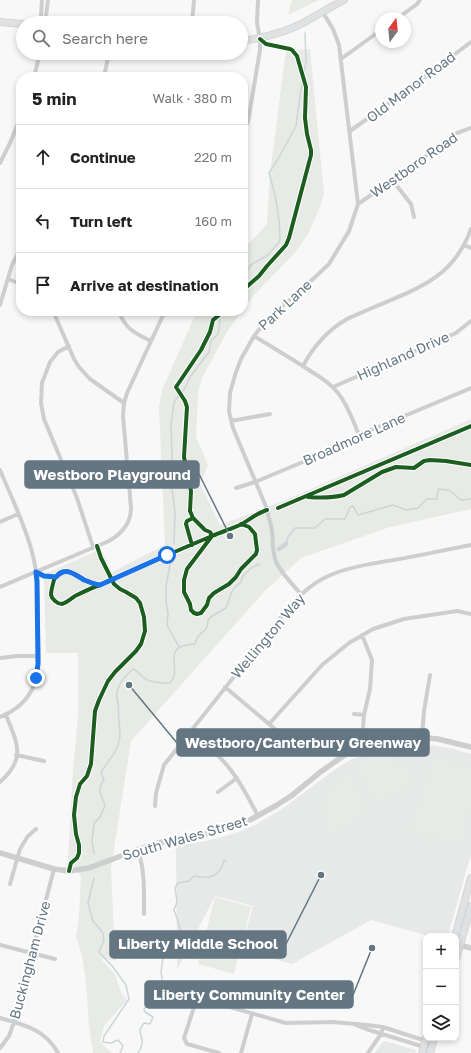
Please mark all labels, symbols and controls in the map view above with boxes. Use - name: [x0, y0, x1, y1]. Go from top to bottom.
- north arrow: [375, 12, 411, 48]
- search box: [16, 16, 248, 60]
- icon: search: [30, 27, 52, 49]
- text: Search here: [62, 29, 148, 47]
- street label: Old Manor Road: [363, 48, 459, 126]
- text: 5 min: [32, 88, 76, 109]
- text: Walk · 380 m: [152, 90, 232, 106]
- street label: Westboro Road: [367, 128, 461, 201]
- icon: ahead: [32, 146, 54, 168]
- text: Continue: [70, 148, 136, 166]
- text: 220 m: [194, 149, 232, 165]
- icon: left: [32, 210, 54, 232]
- text: Turn left: [70, 212, 132, 230]
- text: 160 m: [195, 213, 232, 229]
- icon: arrive: [32, 274, 54, 296]
- text: Arrive at destination: [70, 276, 219, 294]
- street label: Park Lane: [255, 276, 315, 334]
- street label: Highland Drive: [354, 328, 452, 384]
- street label: Broadmore Lane: [300, 408, 408, 469]
- callout: Westboro Playground: [25, 461, 199, 488]
- text: Westboro Playground: [33, 465, 191, 483]
- route start: [158, 546, 176, 564]
- street label: Wellington Way: [227, 590, 308, 682]
- route end: [27, 669, 45, 687]
- callout: Westboro/Canterbury Greenway: [177, 729, 429, 756]
- text: Westboro/Canterbury Greenway: [185, 733, 421, 751]
- street label: South Wales Street: [120, 812, 249, 863]
- street label: Buckingham Drive: [6, 899, 53, 1021]
- callout: Liberty Middle School: [110, 931, 286, 958]
- map controls: [423, 933, 459, 1041]
- button: +: [423, 933, 459, 969]
- text: Liberty Middle School: [118, 934, 278, 952]
- button: −: [423, 969, 459, 1005]
- callout: Liberty Community Center: [145, 981, 353, 1008]
- text: Liberty Community Center: [153, 985, 345, 1003]
- button: layers: [423, 1005, 459, 1041]

